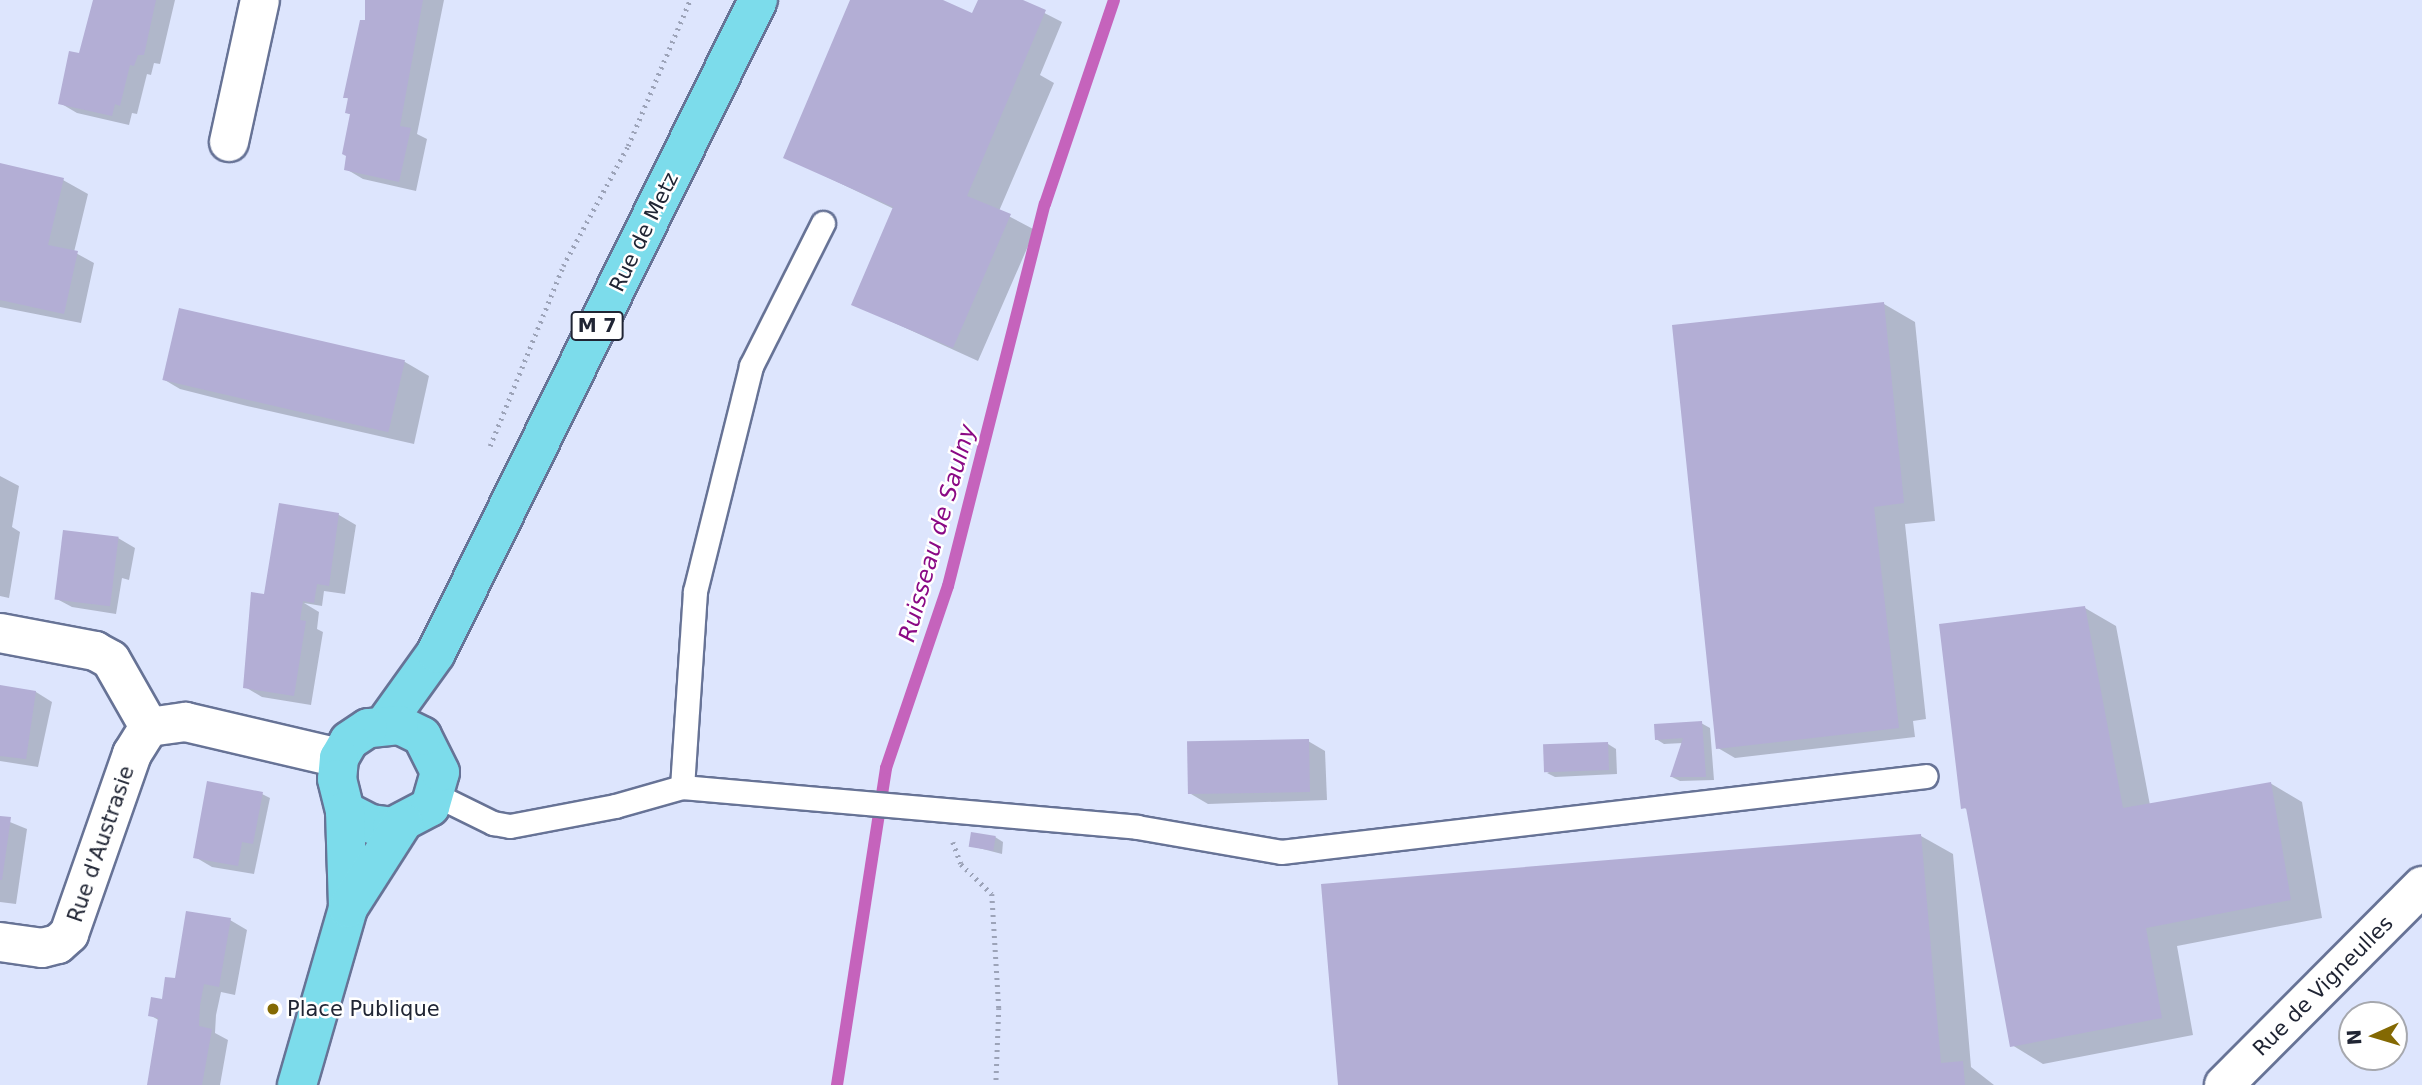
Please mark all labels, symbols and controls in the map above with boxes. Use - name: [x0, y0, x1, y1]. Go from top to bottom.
- street label: Rue de Metz: [604, 168, 684, 296]
- road number: M 7: [569, 310, 625, 342]
- water label: Ruisseau de Saulny: [893, 421, 981, 645]
- street label: Rue d'Austrasie: [62, 763, 140, 925]
- street label: Rue de Vigneulles: [2248, 911, 2398, 1061]
- place label: Place Publique: [287, 996, 440, 1022]
- marker: Place Publique: [265, 1001, 281, 1017]
- north arrow: [2338, 1001, 2408, 1071]
- text: N: [2343, 1029, 2366, 1046]

